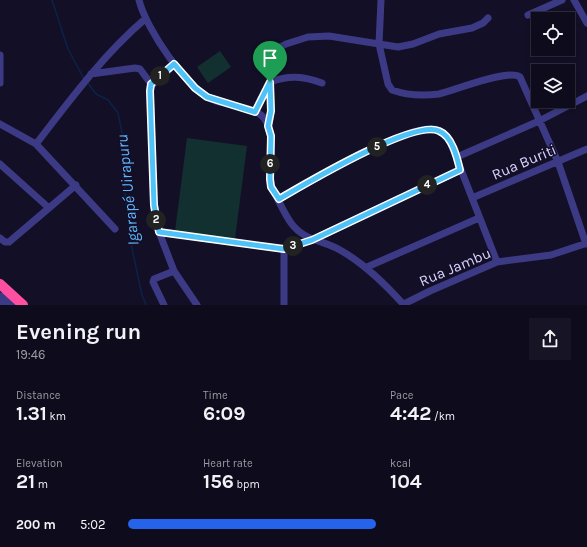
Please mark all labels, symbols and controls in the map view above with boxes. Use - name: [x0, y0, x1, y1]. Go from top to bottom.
- map controls: [531, 12, 575, 108]
- button: locate: [531, 12, 575, 56]
- pin: [253, 41, 287, 82]
- icon: arrive: [259, 47, 281, 69]
- button: layers: [531, 64, 575, 108]
- pin: 1: [150, 66, 170, 86]
- text: 1: [158, 69, 162, 82]
- water label: Igarapé Uirapuru: [112, 133, 143, 247]
- pin: 5: [367, 137, 387, 157]
- text: 5: [374, 140, 380, 153]
- street label: Rua Buriti: [489, 140, 559, 184]
- pin: 6: [260, 154, 280, 174]
- text: 6: [267, 157, 273, 170]
- pin: 4: [417, 175, 437, 195]
- text: 4: [424, 178, 430, 191]
- pin: 2: [146, 210, 166, 230]
- text: 2: [153, 213, 159, 226]
- pin: 3: [283, 236, 303, 256]
- text: 3: [290, 239, 296, 252]
- street label: Rua Jambu: [416, 244, 494, 290]
- button: share: [529, 318, 571, 360]
- text: Evening run: [16, 319, 141, 345]
- text: 19:46: [16, 347, 46, 362]
- text: Distance: [16, 389, 60, 402]
- text: Time: [203, 389, 228, 402]
- text: Pace: [390, 389, 413, 402]
- text: 1.31: [16, 402, 47, 425]
- text: 6:09: [203, 402, 245, 425]
- text: 4:42: [390, 402, 431, 425]
- text: km: [47, 410, 66, 423]
- text: /km: [431, 410, 455, 423]
- text: Elevation: [16, 457, 63, 470]
- text: Heart rate: [203, 457, 253, 470]
- text: kcal: [390, 457, 411, 470]
- text: 21: [16, 470, 35, 493]
- text: 156: [203, 470, 234, 493]
- text: 104: [390, 470, 422, 493]
- text: m: [35, 478, 48, 491]
- text: bpm: [234, 478, 260, 491]
- text: 200 m: [16, 517, 56, 532]
- text: 5:02: [80, 517, 106, 532]

